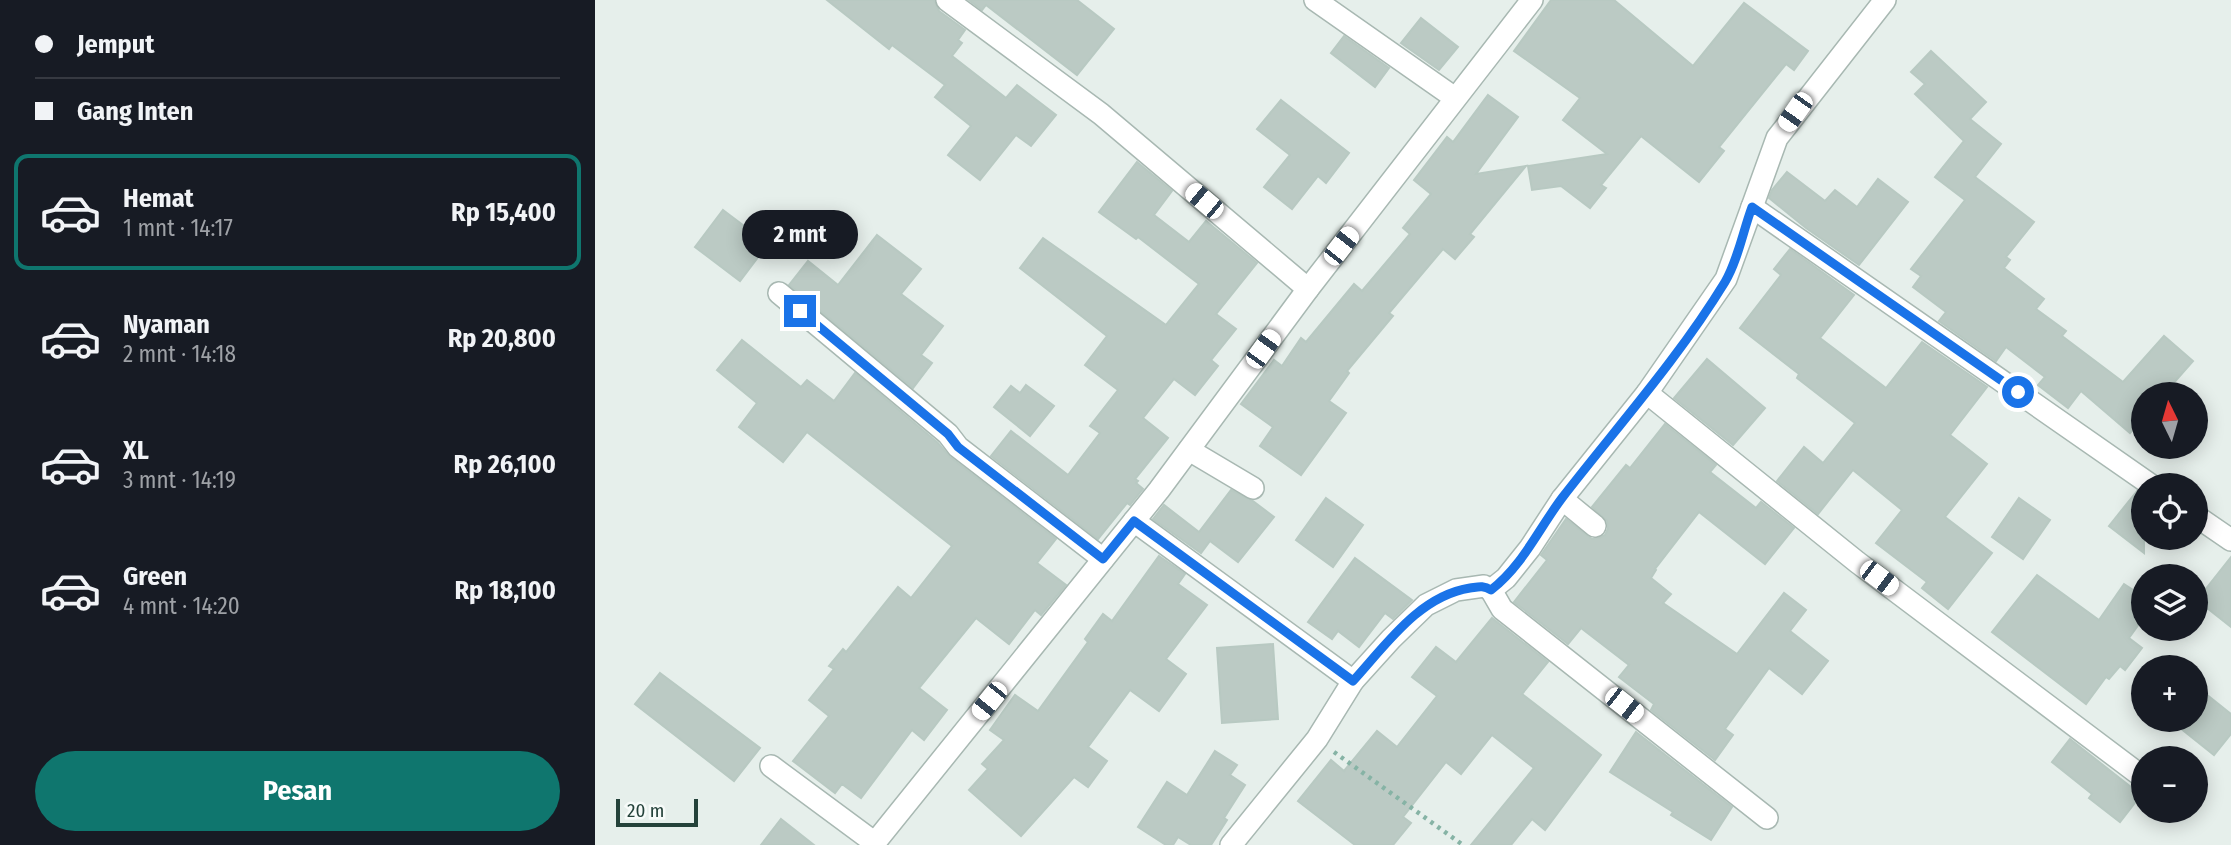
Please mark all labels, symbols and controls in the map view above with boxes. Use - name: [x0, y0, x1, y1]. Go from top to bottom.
- text: Jemput: [77, 29, 154, 60]
- car: [1775, 89, 1816, 135]
- text: Gang Inten: [77, 96, 193, 127]
- car: [1182, 179, 1227, 223]
- icon: car: [39, 181, 102, 244]
- text: Hemat: [123, 183, 194, 214]
- text: Rp 15,400: [451, 197, 556, 228]
- callout: 2 mnt: [742, 210, 858, 258]
- text: 1 mnt · 14:17: [123, 214, 233, 242]
- text: 2 mnt: [773, 220, 827, 248]
- car: [1320, 223, 1363, 269]
- route end: [784, 295, 816, 327]
- icon: car: [39, 307, 102, 370]
- text: Nyaman: [123, 309, 210, 340]
- text: Rp 20,800: [448, 323, 556, 354]
- car: [1243, 326, 1284, 372]
- text: 2 mnt · 14:18: [123, 340, 236, 368]
- route start: [2002, 376, 2034, 408]
- north arrow: [2131, 382, 2209, 458]
- map controls: [2131, 382, 2208, 823]
- icon: car: [39, 433, 102, 496]
- text: XL: [123, 435, 149, 466]
- text: Rp 26,100: [454, 449, 556, 480]
- text: 3 mnt · 14:19: [123, 466, 236, 494]
- button: locate: [2131, 473, 2208, 550]
- car: [1856, 557, 1903, 599]
- icon: car: [39, 559, 102, 622]
- text: Green: [123, 561, 187, 592]
- button: layers: [2131, 564, 2208, 641]
- text: Rp 18,100: [454, 575, 556, 606]
- text: 4 mnt · 14:20: [123, 592, 240, 620]
- button: +: [2131, 655, 2208, 732]
- car: [968, 678, 1011, 724]
- car: [1601, 684, 1648, 726]
- button: −: [2131, 746, 2208, 823]
- button: Pesan: [35, 751, 560, 831]
- scale bar: [616, 796, 698, 828]
- text: 20 m: [627, 799, 664, 822]

